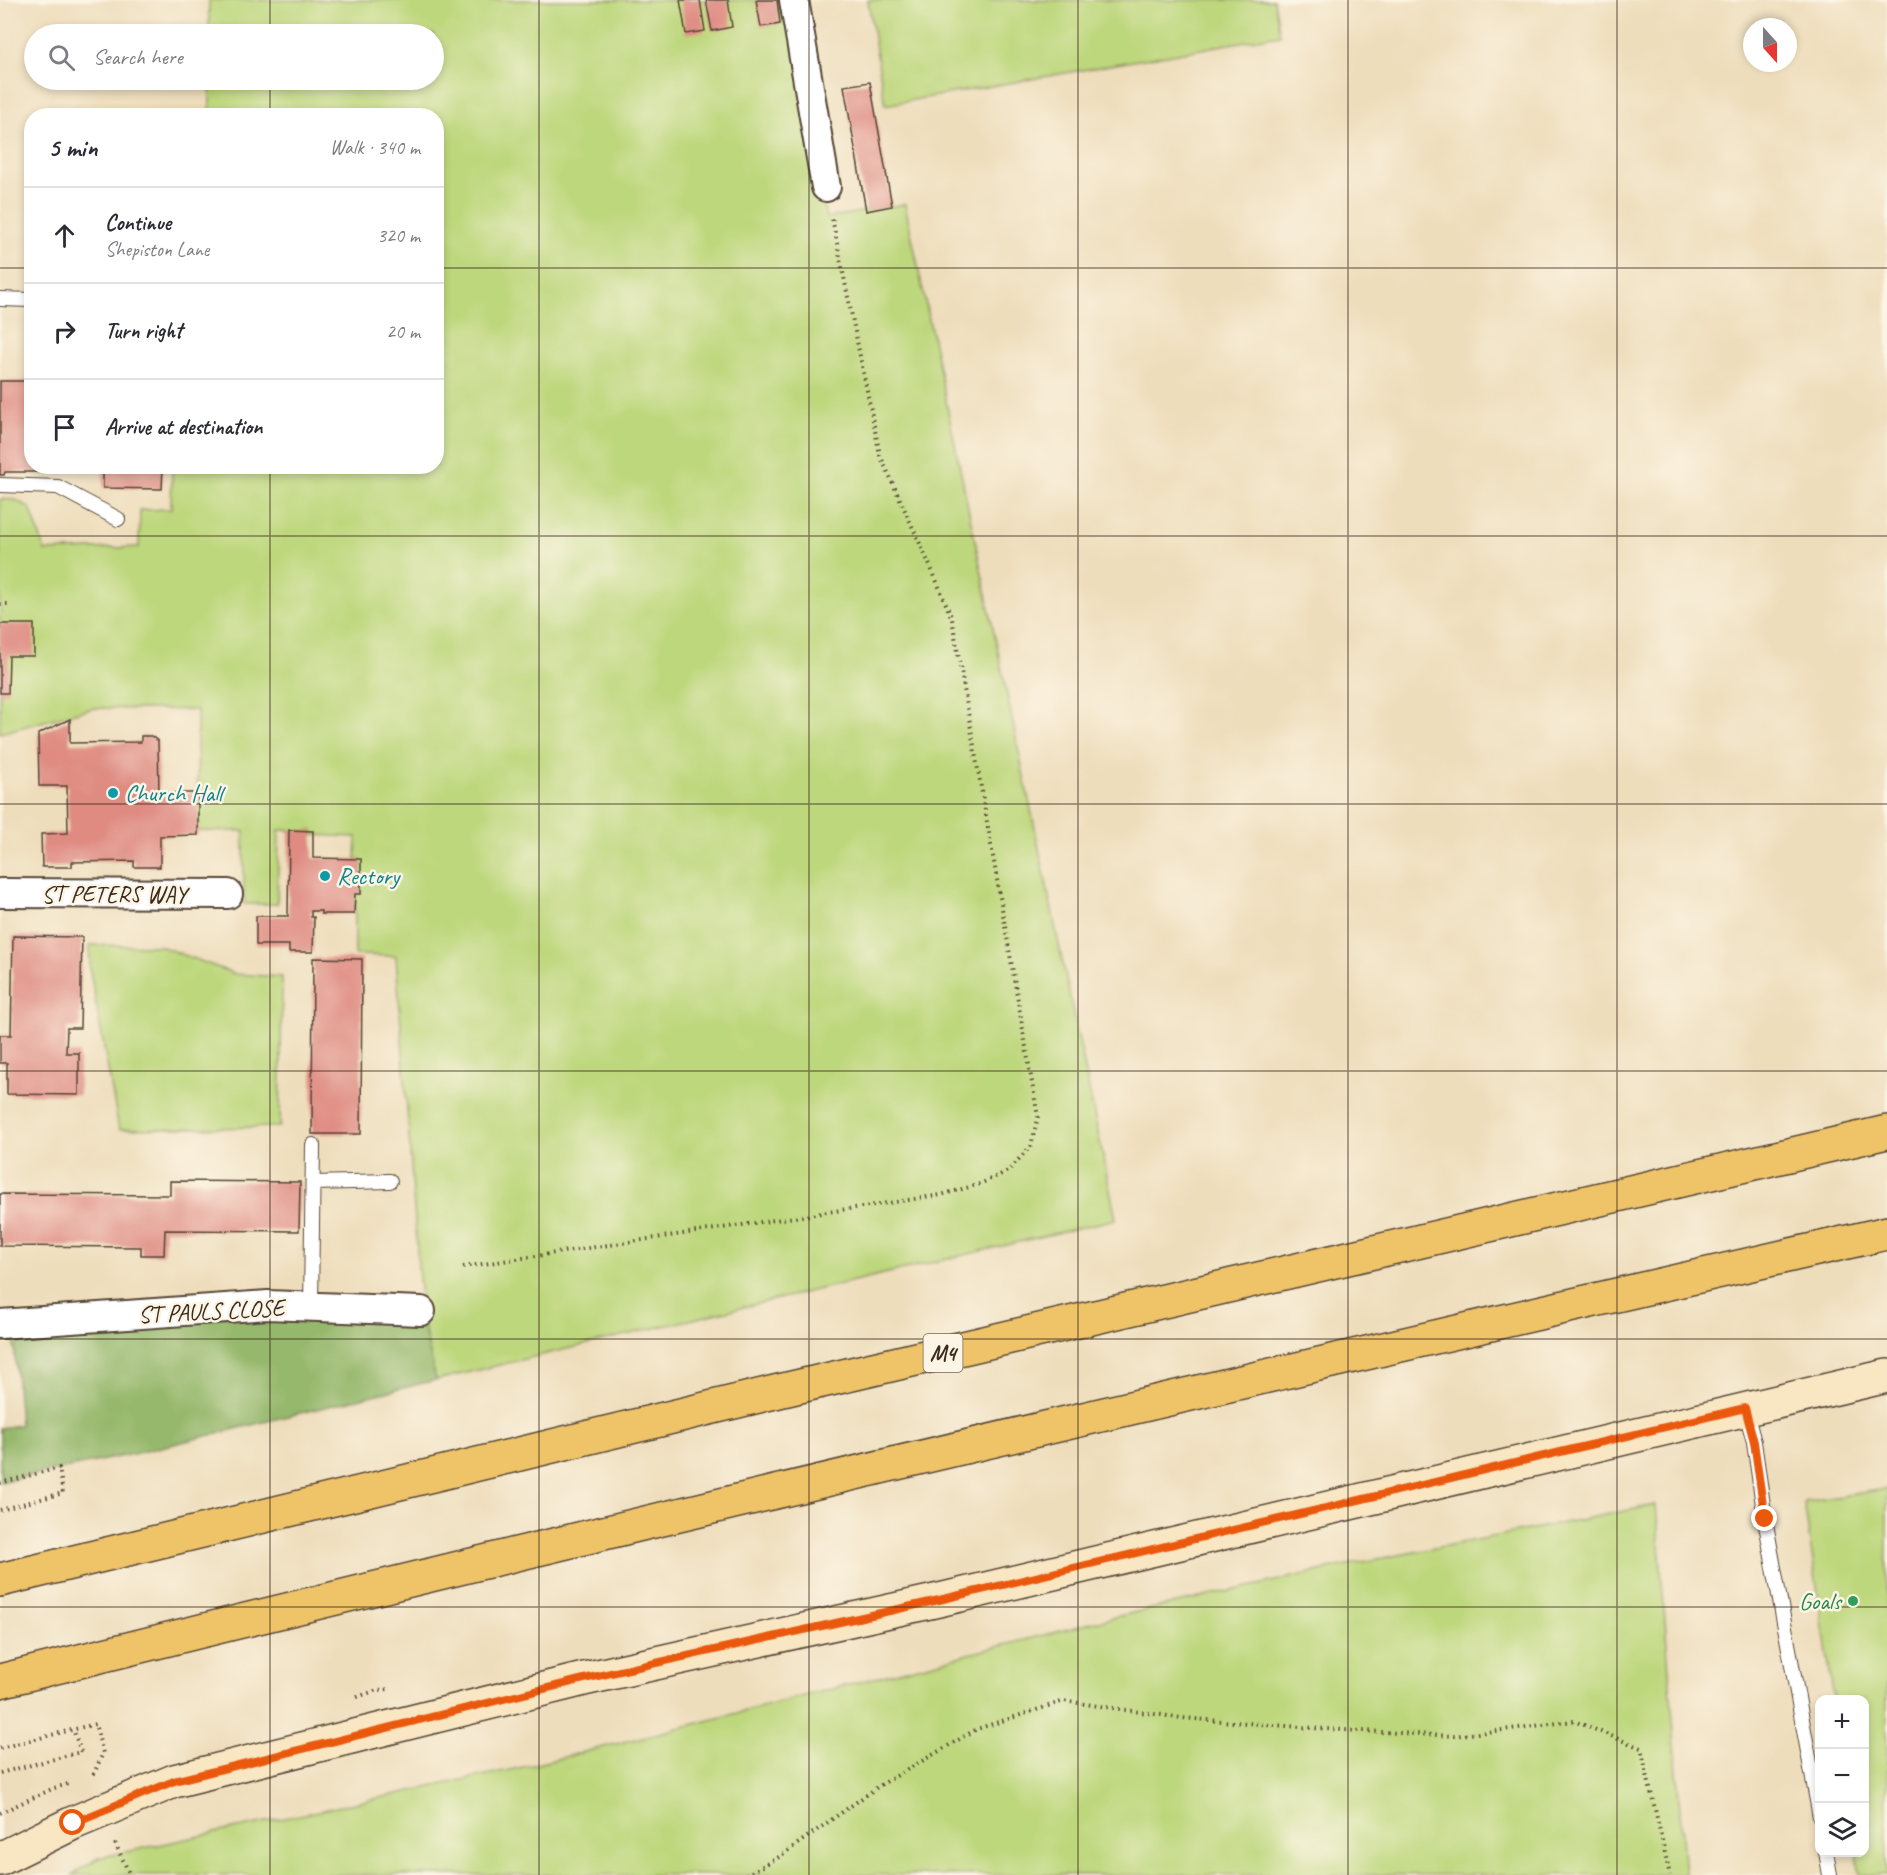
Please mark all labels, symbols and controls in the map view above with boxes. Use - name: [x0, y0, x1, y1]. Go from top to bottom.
- north arrow: [1743, 18, 1797, 72]
- search box: [24, 24, 444, 90]
- icon: search: [45, 41, 78, 74]
- text: Search here: [93, 43, 183, 71]
- text: 5 min: [48, 131, 97, 164]
- text: Walk · 340 m: [330, 135, 420, 160]
- text: Continue: [105, 209, 171, 237]
- icon: ahead: [48, 219, 81, 252]
- text: 320 m: [377, 223, 420, 248]
- text: Shepiston Lane: [105, 237, 209, 262]
- icon: right: [48, 315, 81, 348]
- text: Turn right: [105, 317, 182, 345]
- text: 20 m: [386, 319, 420, 344]
- icon: arrive: [48, 411, 81, 444]
- text: Arrive at destination: [105, 413, 262, 441]
- place label: Church Hall: [125, 778, 226, 808]
- marker: Church Hall: [106, 786, 120, 800]
- place label: Rectory: [337, 861, 401, 891]
- marker: Rectory: [318, 869, 332, 883]
- street label: ST PETERS WAY: [41, 879, 190, 909]
- street label: ST PAULS CLOSE: [137, 1292, 288, 1330]
- road number: M4: [924, 1334, 962, 1372]
- route end: [1751, 1505, 1777, 1531]
- place label: Goals: [1799, 1586, 1843, 1616]
- marker: Goals: [1846, 1594, 1860, 1608]
- map controls: [1815, 1695, 1869, 1857]
- button: +: [1815, 1695, 1869, 1749]
- button: −: [1815, 1749, 1869, 1803]
- button: layers: [1815, 1803, 1869, 1857]
- route start: [59, 1809, 85, 1835]

